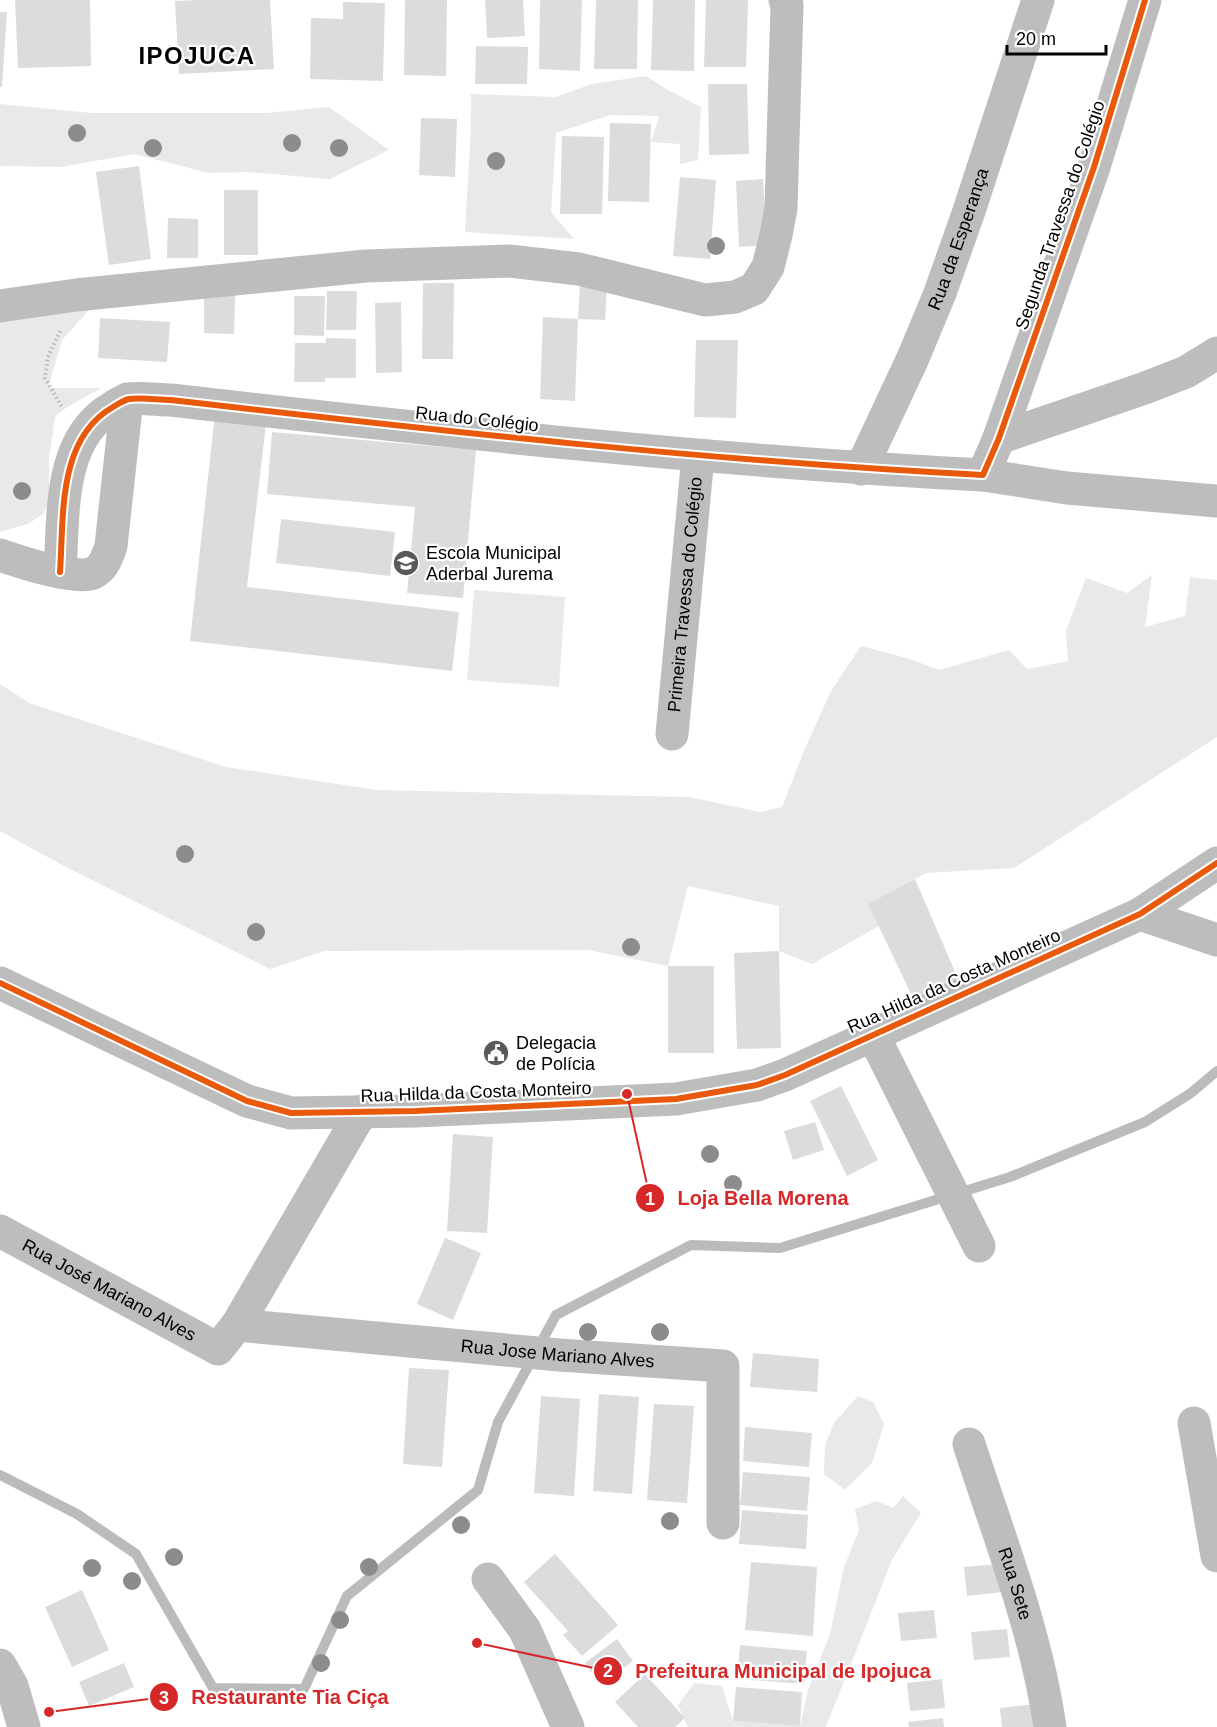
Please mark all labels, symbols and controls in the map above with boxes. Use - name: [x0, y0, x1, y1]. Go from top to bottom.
- scale bar: [1007, 18, 1106, 56]
- text: 20 m: [1016, 29, 1056, 49]
- district label: IPOJUCA: [138, 42, 256, 69]
- street label: Segunda Travessa do Colégio: [1011, 98, 1109, 332]
- street label: Rua da Esperança: [924, 165, 993, 313]
- street label: Rua do Colégio: [414, 403, 540, 435]
- street label: Primeira Travessa do Colégio: [664, 476, 706, 713]
- place label: Escola Municipal Aderbal Jurema: [426, 543, 561, 584]
- school or university icon: Escola Municipal Aderbal Jurema: [391, 548, 421, 578]
- street label: Rua Hilda da Costa Monteiro: [844, 925, 1064, 1037]
- place label: Delegacia de Polícia: [516, 1033, 597, 1074]
- public building icon: Delegacia de Polícia: [481, 1038, 511, 1068]
- street label: Rua Hilda da Costa Monteiro: [360, 1078, 592, 1106]
- callout: Loja Bella Morena: [635, 1179, 861, 1217]
- text: Loja Bella Morena: [677, 1187, 849, 1209]
- text: 1: [645, 1189, 655, 1209]
- street label: Rua José Mariano Alves: [19, 1235, 199, 1345]
- street label: Rua Jose Mariano Alves: [460, 1336, 655, 1371]
- street label: Rua Sete: [994, 1545, 1036, 1622]
- callout: Prefeitura Municipal de Ipojuca: [593, 1652, 942, 1690]
- text: Prefeitura Municipal de Ipojuca: [635, 1660, 932, 1682]
- text: 2: [603, 1661, 613, 1681]
- callout: Restaurante Tia Ciça: [149, 1678, 401, 1716]
- text: Restaurante Tia Ciça: [191, 1686, 390, 1708]
- text: 3: [159, 1688, 169, 1708]

